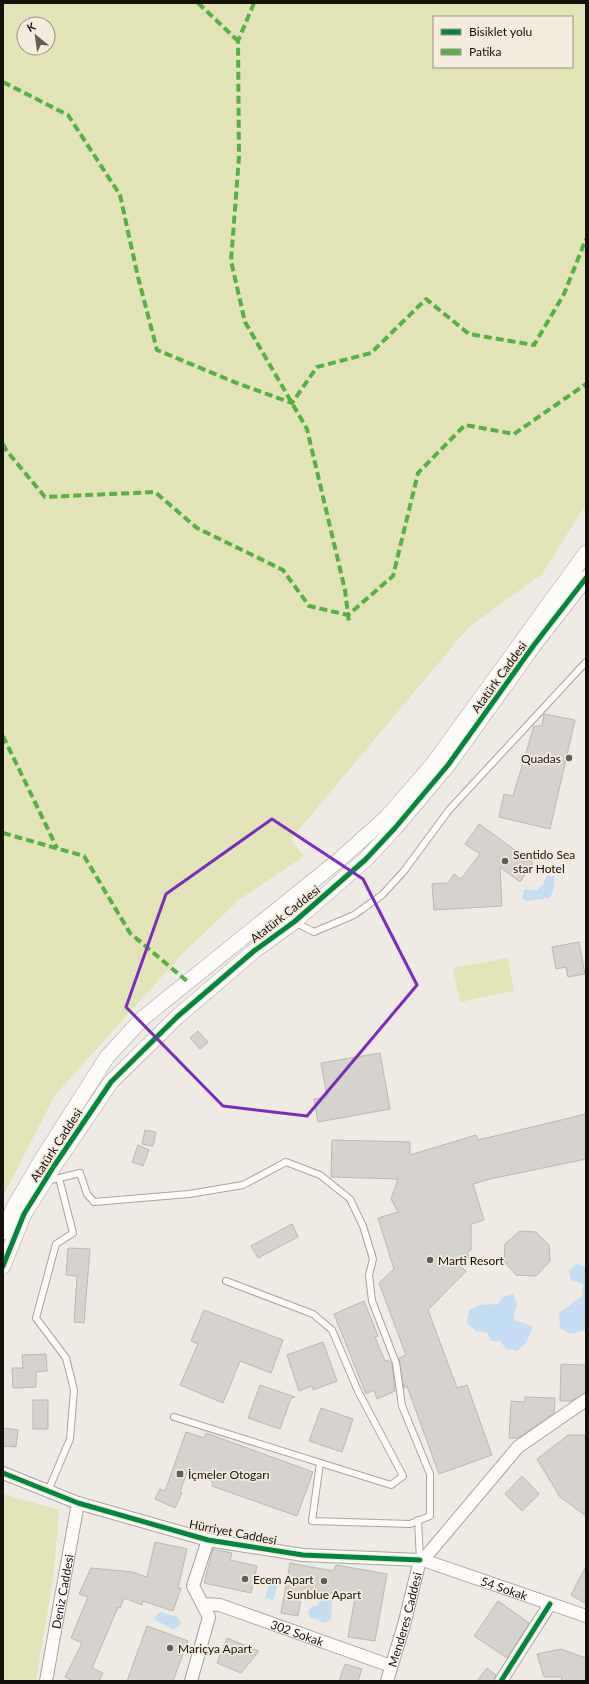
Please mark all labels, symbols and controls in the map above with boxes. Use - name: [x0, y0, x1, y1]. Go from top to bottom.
- north arrow: [16, 16, 56, 56]
- legend: [433, 16, 573, 68]
- text: K: [24, 19, 38, 34]
- text: Bisiklet yolu: [469, 24, 532, 39]
- text: Patika: [469, 44, 501, 59]
- street label: Atatürk Caddesi: [468, 638, 530, 716]
- place label: Quadas: [521, 751, 561, 766]
- marker: Quadas: [564, 753, 574, 763]
- place label: Sentido Sea star Hotel: [513, 847, 575, 876]
- marker: Sentido Sea star Hotel: [500, 856, 510, 866]
- street label: Atatürk Caddesi: [247, 882, 323, 946]
- street label: Atatürk Caddesi: [27, 1105, 85, 1184]
- place label: Marti Resort: [438, 1253, 505, 1268]
- marker: Marti Resort: [425, 1255, 435, 1265]
- place label: İçmeler Otogarı: [188, 1467, 270, 1482]
- marker: İçmeler Otogarı: [175, 1469, 185, 1479]
- street label: Hürriyet Caddesi: [188, 1516, 278, 1548]
- street label: Deniz Caddesi: [48, 1553, 76, 1630]
- street label: Menderes Caddesi: [384, 1570, 424, 1669]
- place label: Ecem Apart: [253, 1572, 314, 1587]
- street label: 54 Sokak: [479, 1573, 531, 1603]
- marker: Ecem Apart: [240, 1574, 250, 1584]
- marker: Sunblue Apart: [319, 1576, 329, 1586]
- place label: Sunblue Apart: [287, 1587, 362, 1602]
- street label: 302 Sokak: [269, 1616, 327, 1649]
- place label: Mariçya Apart: [178, 1641, 253, 1656]
- marker: Mariçya Apart: [165, 1643, 175, 1653]

